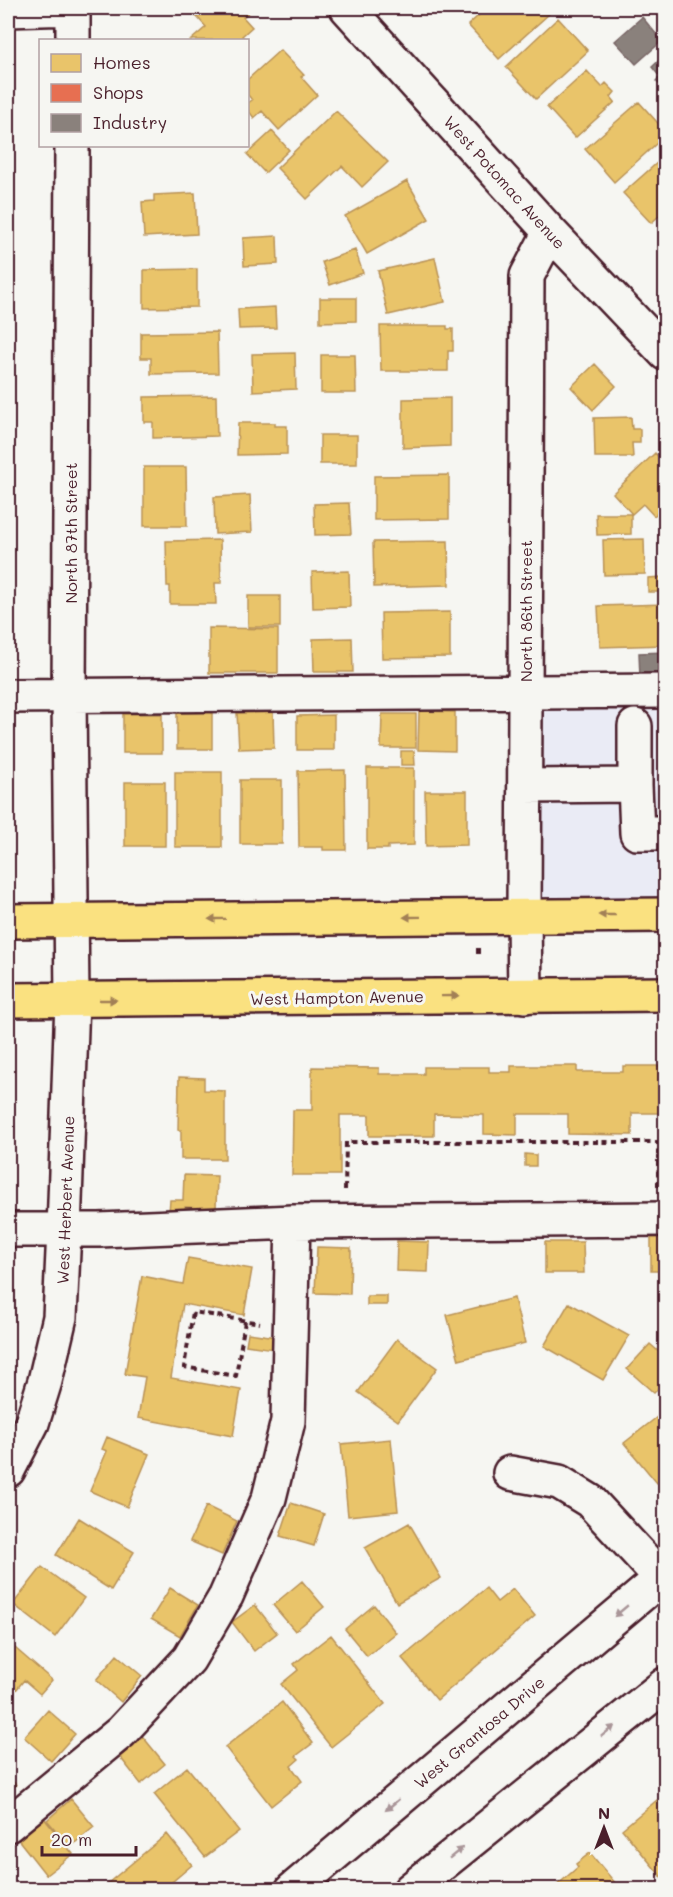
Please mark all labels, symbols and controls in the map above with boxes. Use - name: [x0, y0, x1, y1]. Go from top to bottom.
- legend: [39, 39, 249, 147]
- text: Homes: [93, 50, 151, 74]
- text: Shops: [93, 80, 144, 104]
- text: Industry: [93, 110, 167, 134]
- street label: West Potomac Avenue: [440, 111, 570, 253]
- street label: North 87th Street: [60, 462, 81, 604]
- street label: North 86th Street: [515, 540, 536, 682]
- one-way arrow: [598, 910, 617, 920]
- one-way arrow: [403, 912, 422, 922]
- one-way arrow: [208, 914, 227, 924]
- street label: West Hampton Avenue: [250, 985, 424, 1009]
- one-way arrow: [440, 992, 459, 1001]
- one-way arrow: [99, 995, 118, 1005]
- street label: West Herbert Avenue: [52, 1115, 78, 1285]
- one-way arrow: [613, 1605, 629, 1618]
- street label: West Grantosa Drive: [409, 1671, 549, 1793]
- one-way arrow: [600, 1724, 616, 1737]
- one-way arrow: [385, 1798, 400, 1811]
- north arrow: [574, 1798, 634, 1858]
- text: N: [598, 1802, 610, 1823]
- scale bar: [42, 1819, 136, 1857]
- text: 20 m: [51, 1827, 92, 1851]
- one-way arrow: [448, 1846, 464, 1859]

